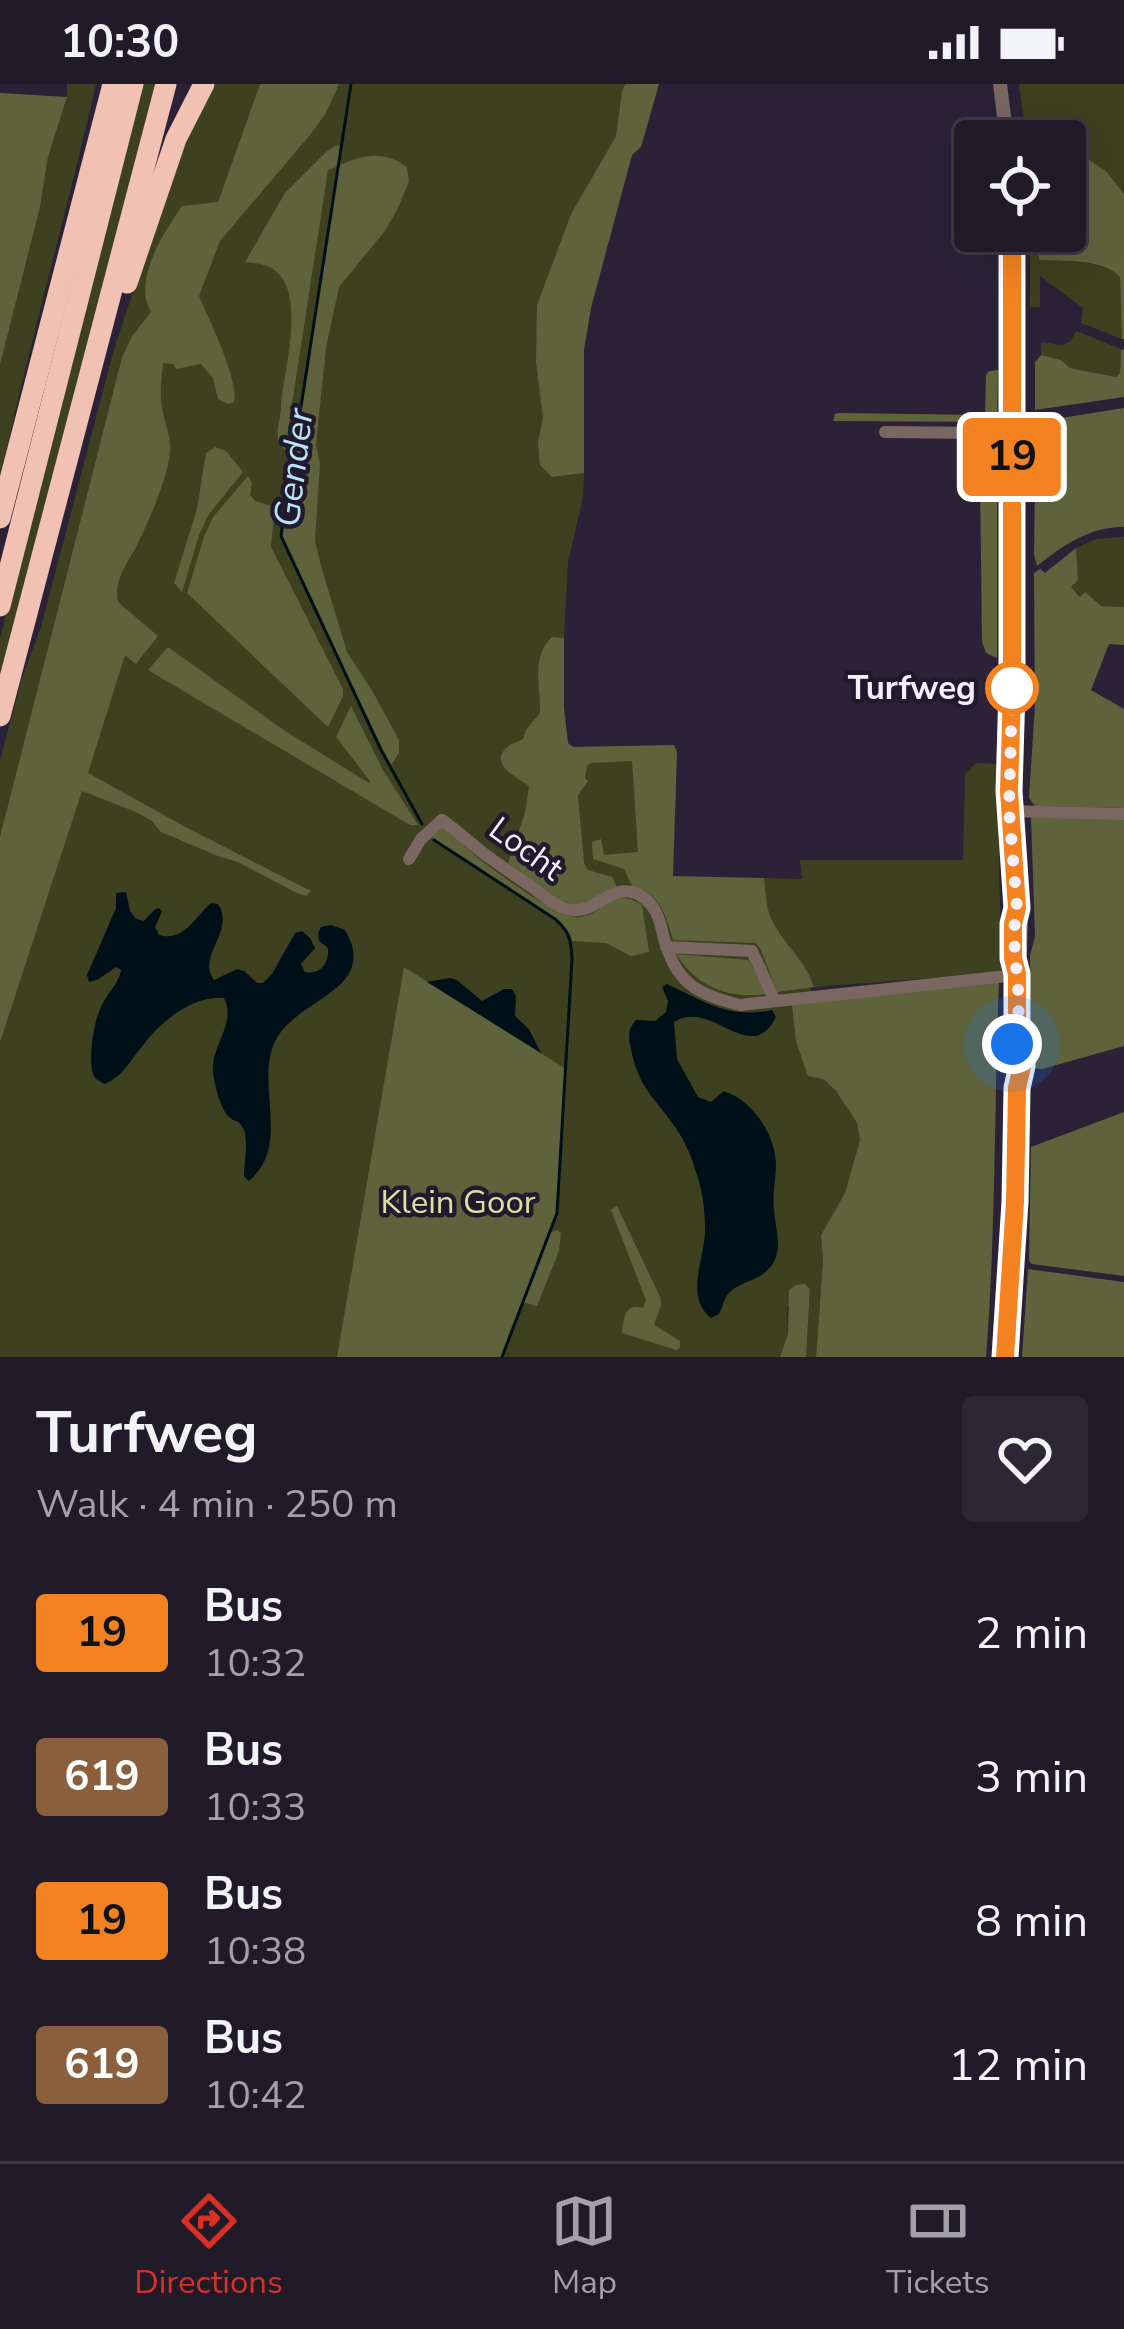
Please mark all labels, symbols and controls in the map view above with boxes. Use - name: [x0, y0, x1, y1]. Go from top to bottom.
- text: 10:30: [60, 12, 179, 73]
- map controls: [954, 120, 1086, 252]
- button: locate: [954, 120, 1086, 252]
- water label: Gender: [262, 405, 326, 530]
- line badge: 19: [958, 418, 1066, 496]
- text: 19: [987, 428, 1037, 485]
- marker: Turfweg: [987, 663, 1037, 713]
- place label: Turfweg: [848, 666, 976, 711]
- street label: Locht: [480, 807, 573, 891]
- your location: [982, 1014, 1042, 1074]
- park label: Klein Goor: [380, 1180, 536, 1225]
- text: Turfweg: [36, 1394, 258, 1472]
- button: heart: [962, 1396, 1088, 1522]
- text: Walk · 4 min · 250 m: [36, 1478, 398, 1531]
- text: Bus: [204, 1576, 283, 1637]
- text: 2 min: [975, 1603, 1088, 1664]
- text: 19: [77, 1604, 127, 1661]
- text: 10:32: [204, 1637, 307, 1690]
- text: Bus: [204, 1720, 283, 1781]
- text: 3 min: [975, 1747, 1088, 1808]
- text: 619: [64, 1748, 140, 1805]
- text: 10:33: [204, 1781, 307, 1834]
- text: Bus: [204, 1864, 283, 1925]
- text: 8 min: [975, 1891, 1088, 1952]
- text: 19: [77, 1892, 127, 1949]
- text: 10:38: [204, 1925, 307, 1978]
- text: Bus: [204, 2008, 283, 2069]
- text: 12 min: [948, 2035, 1088, 2096]
- text: 619: [64, 2036, 140, 2093]
- text: 10:42: [204, 2069, 307, 2122]
- tab: Directions: [134, 2188, 283, 2305]
- tab: Map: [551, 2188, 617, 2305]
- tab: Tickets: [886, 2188, 990, 2305]

